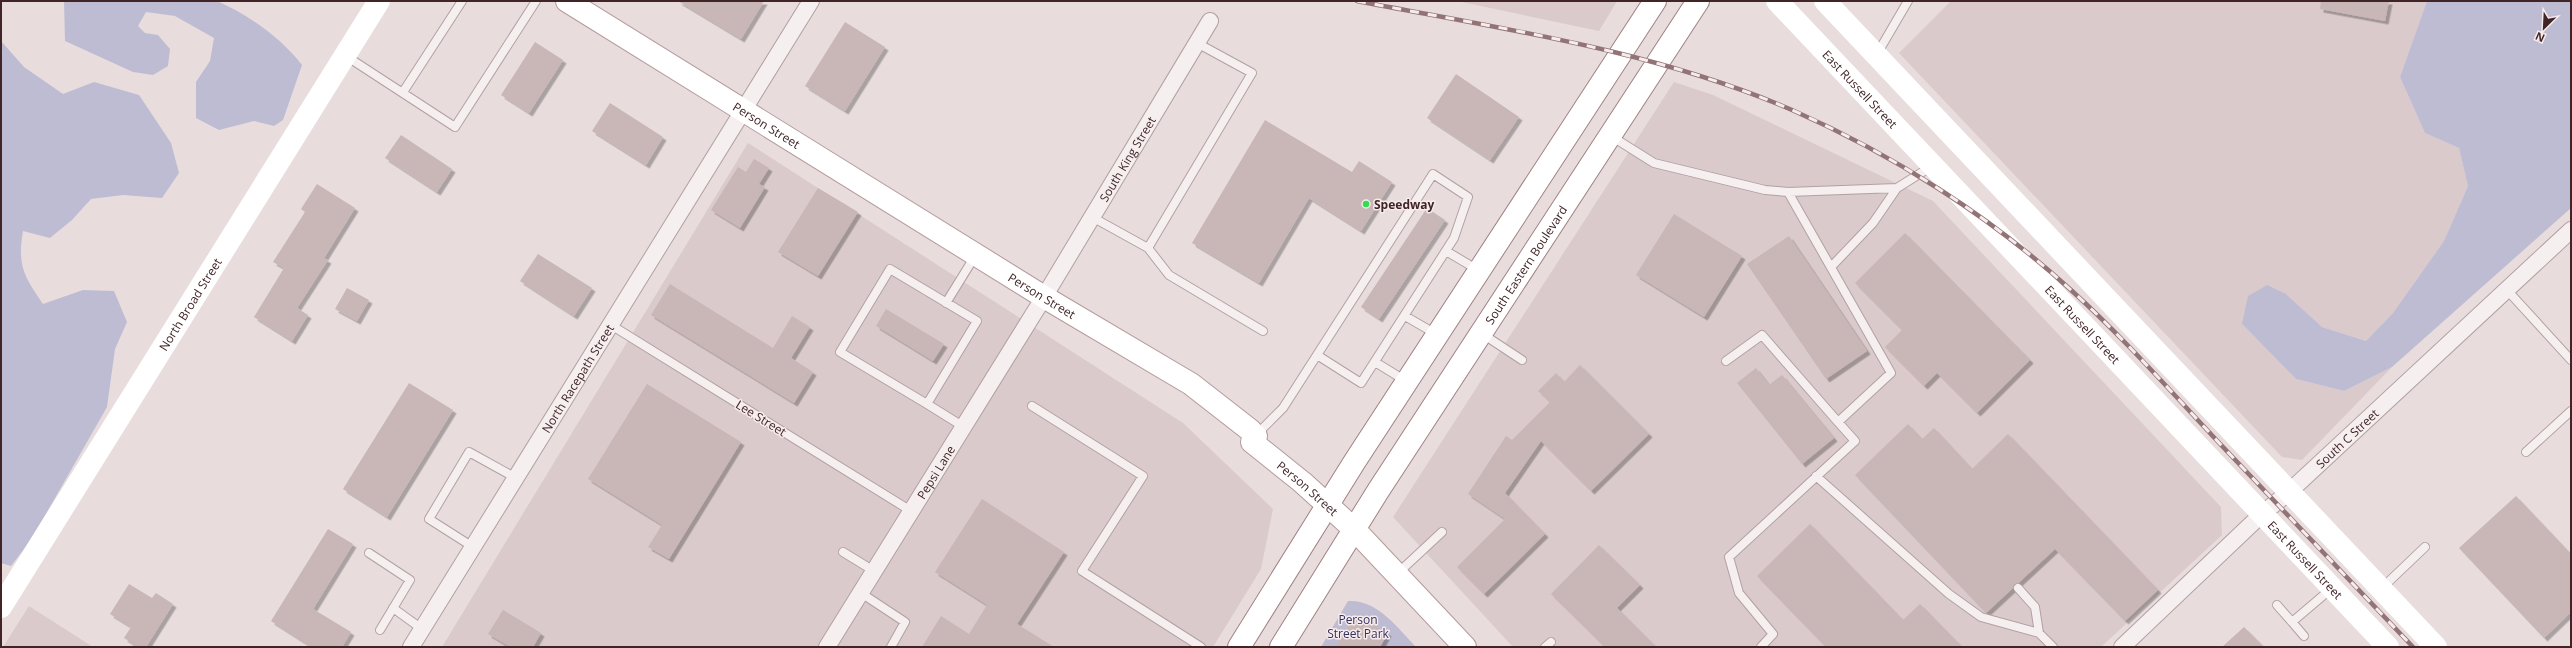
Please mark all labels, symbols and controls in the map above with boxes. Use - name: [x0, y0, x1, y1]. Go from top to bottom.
- north arrow: [2524, 8, 2564, 48]
- text: N: [2533, 29, 2547, 46]
- street label: East Russell Street: [1819, 46, 1901, 132]
- street label: Person Street: [730, 98, 803, 152]
- street label: South King Street: [1095, 113, 1159, 205]
- place label: Speedway: [1374, 196, 1434, 213]
- marker: Speedway: [1361, 199, 1371, 209]
- street label: South Eastern Boulevard: [1481, 202, 1571, 327]
- street label: North Broad Street: [155, 254, 225, 354]
- street label: Person Street: [1005, 269, 1079, 322]
- street label: East Russell Street: [2042, 281, 2124, 367]
- street label: North Racepath Street: [537, 321, 617, 436]
- street label: Lee Street: [733, 396, 789, 440]
- street label: South C Street: [2312, 405, 2382, 472]
- street label: Pepsi Lane: [912, 442, 959, 502]
- street label: Person Street: [1274, 457, 1342, 519]
- street label: East Russell Street: [2264, 517, 2347, 603]
- park label: Person Street Park: [1327, 611, 1390, 642]

